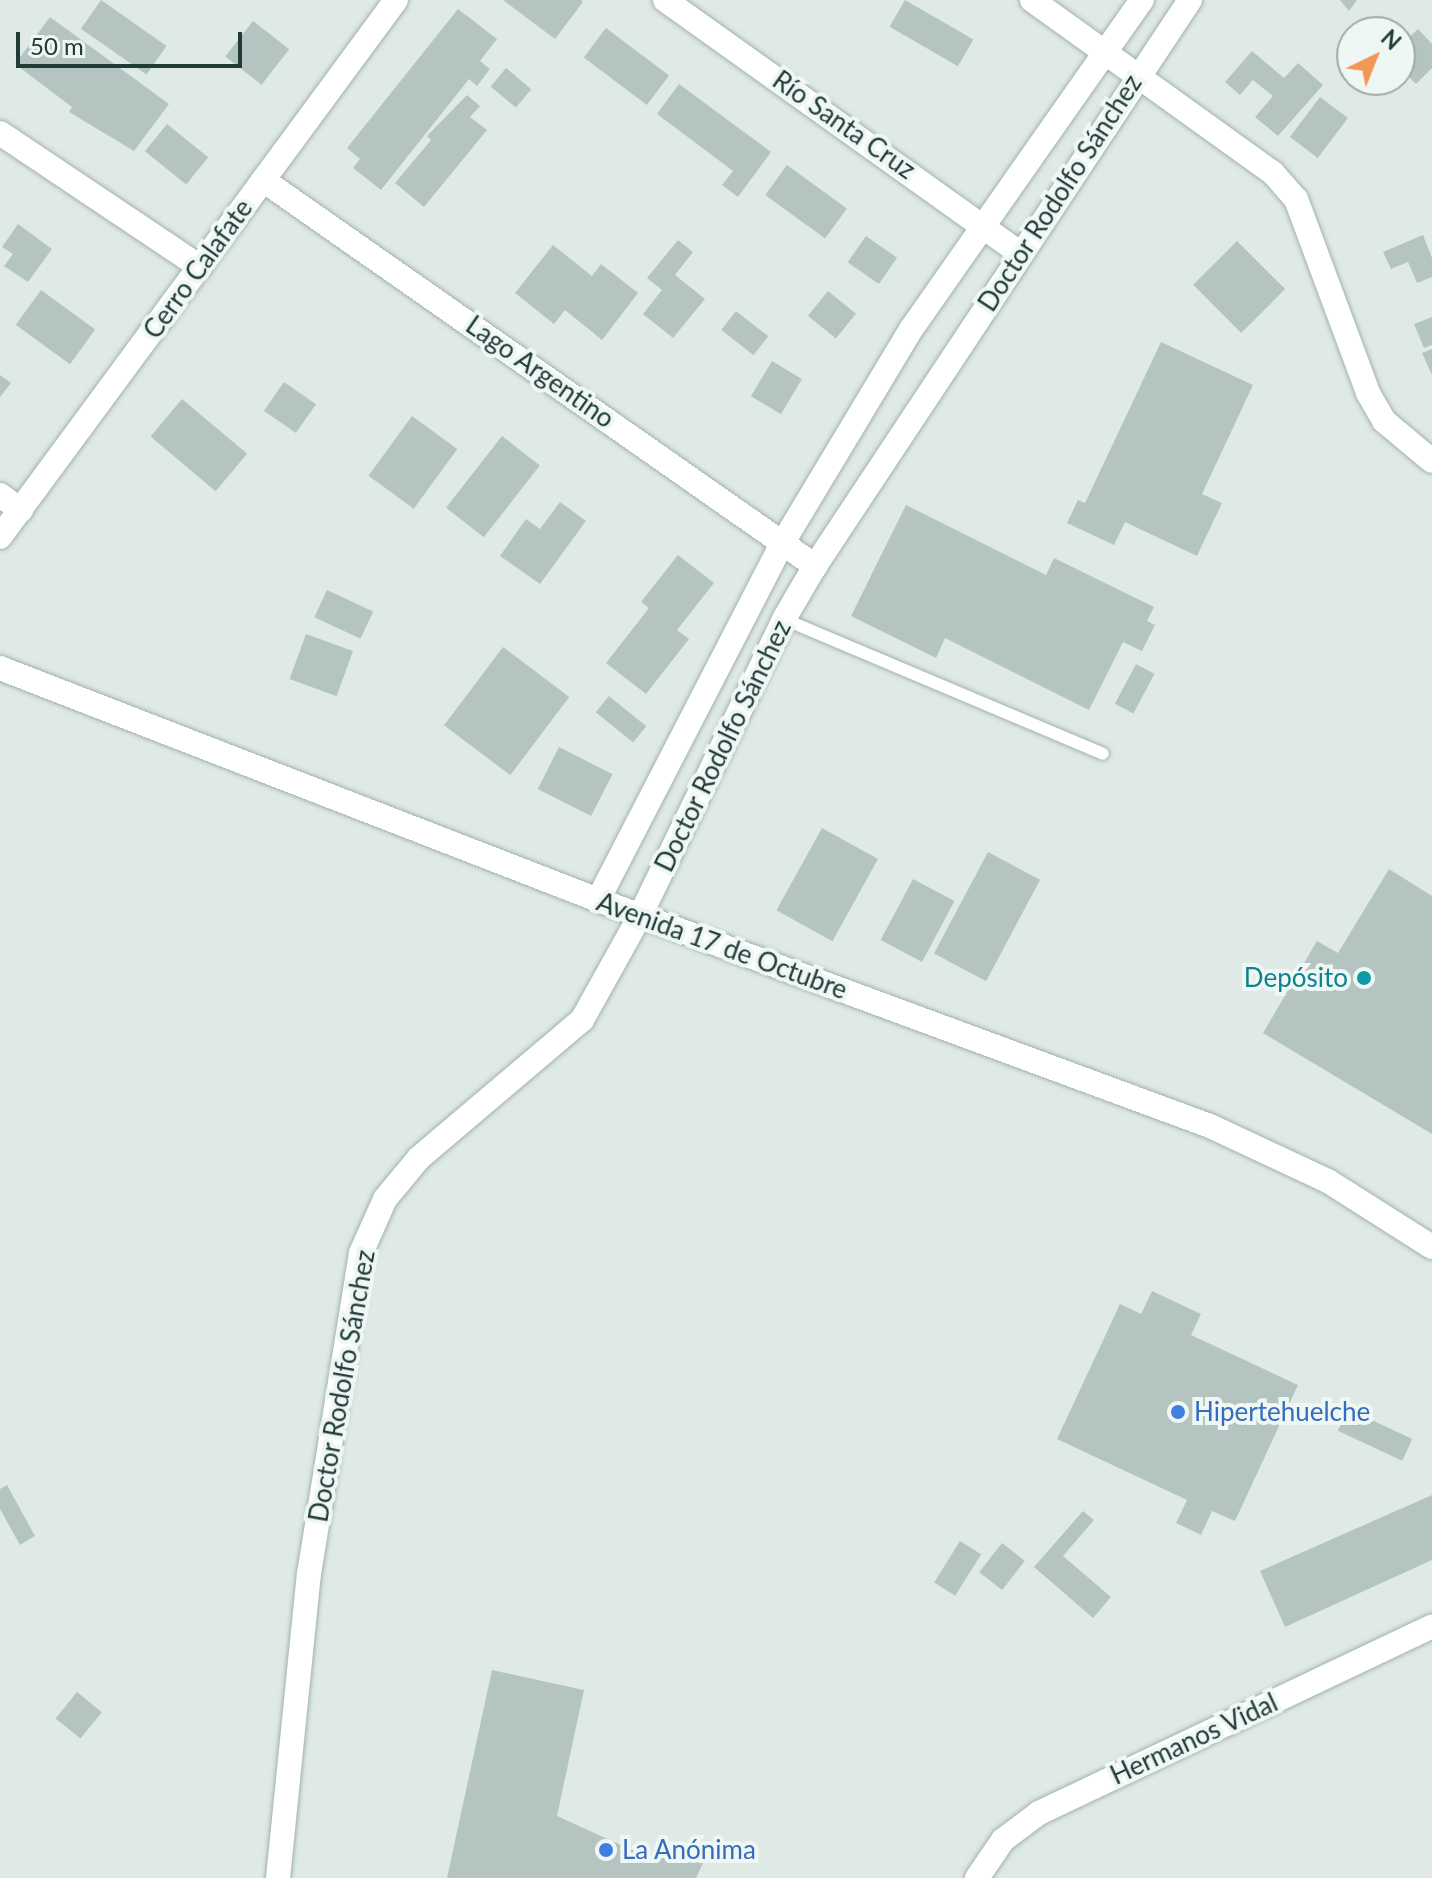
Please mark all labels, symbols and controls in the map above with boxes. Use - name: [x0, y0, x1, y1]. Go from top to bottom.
- scale bar: [20, 16, 246, 66]
- north arrow: [1336, 16, 1416, 96]
- text: N: [1376, 24, 1407, 55]
- text: 50 m: [30, 31, 84, 60]
- street label: Río Santa Cruz: [767, 64, 921, 186]
- street label: Doctor Rodolfo Sánchez: [972, 69, 1148, 317]
- street label: Cerro Calafate: [137, 193, 259, 345]
- street label: Lago Argentino: [460, 309, 620, 435]
- street label: Doctor Rodolfo Sánchez: [648, 615, 798, 877]
- street label: Avenida 17 de Octubre: [593, 886, 851, 1006]
- place label: Depósito: [1244, 962, 1348, 994]
- marker: Depósito: [1355, 969, 1373, 987]
- street label: Doctor Rodolfo Sánchez: [303, 1247, 381, 1525]
- place label: Hipertehuelche: [1194, 1396, 1370, 1428]
- marker: Hipertehuelche: [1169, 1403, 1187, 1421]
- street label: Hermanos Vidal: [1105, 1686, 1283, 1792]
- place label: La Anónima: [622, 1834, 757, 1866]
- marker: La Anónima: [597, 1841, 615, 1859]

